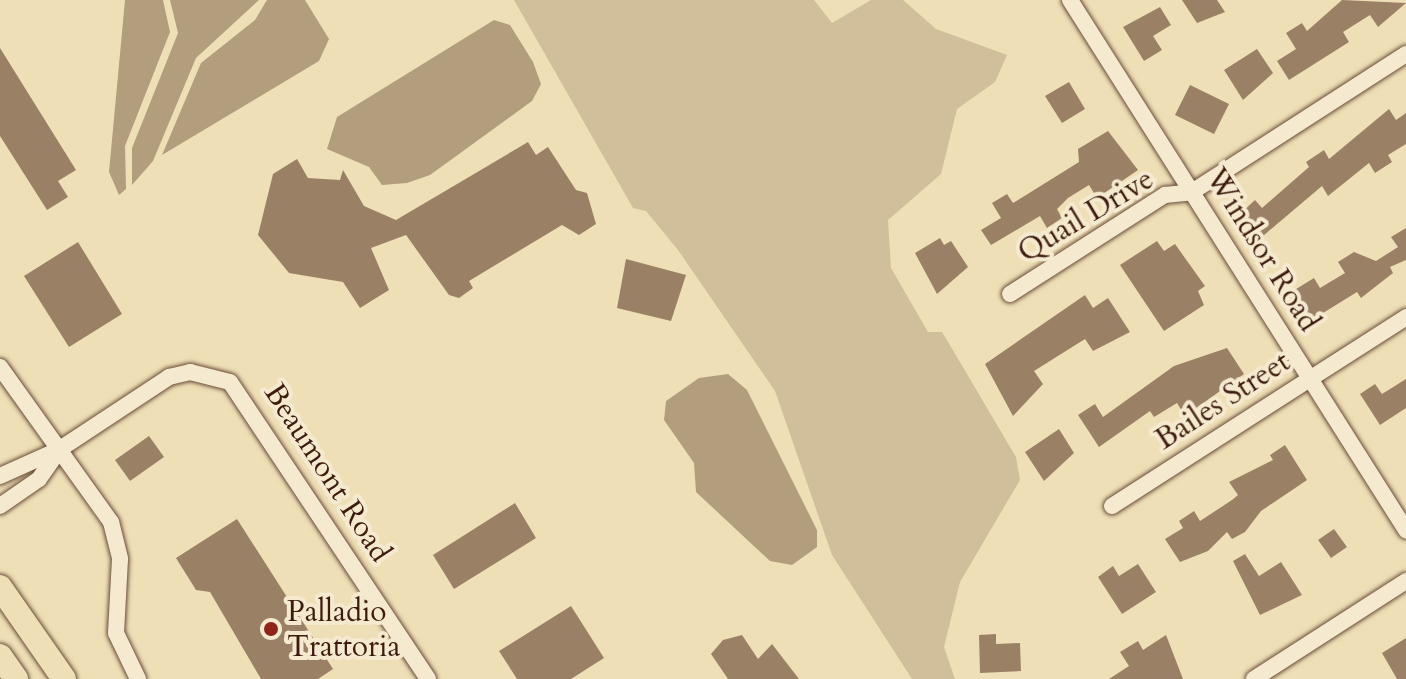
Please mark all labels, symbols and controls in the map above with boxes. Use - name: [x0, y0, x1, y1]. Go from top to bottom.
- street label: Quail Drive: [1012, 161, 1160, 271]
- street label: Windsor Road: [1198, 162, 1326, 338]
- street label: Bailes Street: [1149, 344, 1297, 458]
- street label: Beaumont Road: [256, 377, 398, 569]
- place label: Palladio Trattoria: [287, 594, 400, 664]
- marker: Palladio Trattoria: [262, 620, 280, 638]

